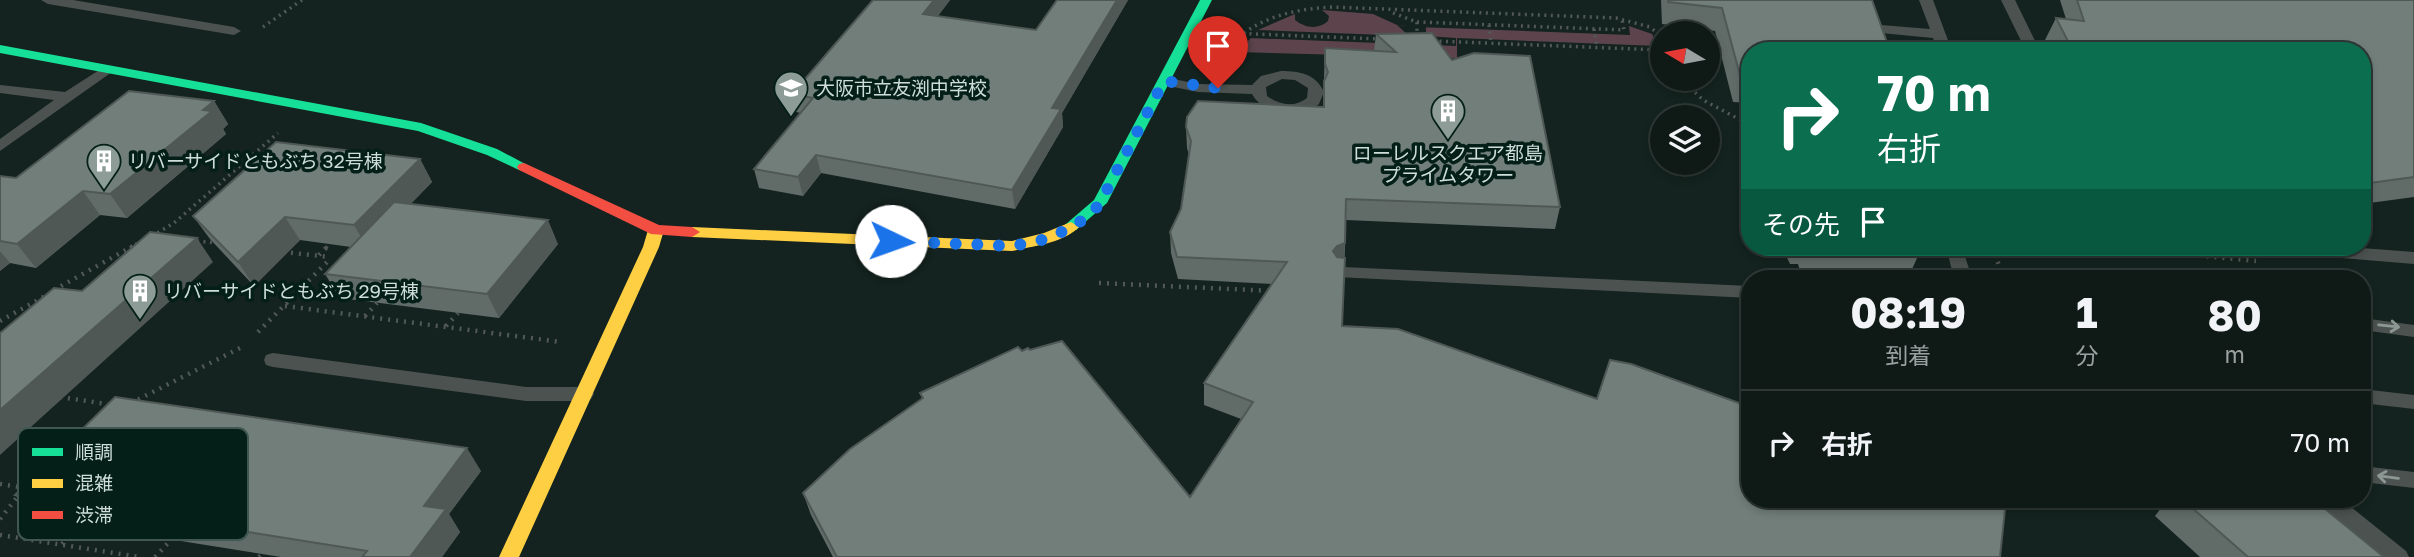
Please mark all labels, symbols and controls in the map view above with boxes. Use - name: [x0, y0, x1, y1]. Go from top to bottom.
- pin: [1188, 16, 1248, 88]
- north arrow: [1650, 21, 1720, 91]
- map controls: [1650, 21, 1720, 175]
- icon: arrive: [1199, 27, 1237, 65]
- text: 70 m: [1877, 63, 1991, 122]
- school or university icon: 大阪市立友渕中学校: [772, 69, 810, 118]
- icon: right: [1762, 70, 1853, 161]
- place label: 大阪市立友渕中学校: [816, 76, 987, 99]
- building icon: ローレルスクエア都島 プライムタワー: [1429, 92, 1467, 141]
- button: layers: [1650, 105, 1720, 175]
- text: 右折: [1877, 129, 1941, 167]
- place label: ローレルスクエア都島 プライムタワー: [1353, 141, 1543, 186]
- building icon: リバーサイドともぶち 32号棟: [85, 142, 123, 191]
- place label: リバーサイドともぶち 32号棟: [128, 149, 383, 172]
- icon: arrive: [1854, 203, 1892, 241]
- position arrow: [854, 204, 928, 278]
- text: その先: [1762, 209, 1840, 240]
- building icon: リバーサイドともぶち 29号棟: [121, 272, 159, 321]
- place label: リバーサイドともぶち 29号棟: [164, 279, 419, 302]
- text: 08:19: [1850, 287, 1966, 337]
- text: 1: [2076, 287, 2098, 337]
- text: 80: [2208, 290, 2262, 340]
- one-way arrow: [2377, 320, 2400, 333]
- text: m: [2224, 340, 2245, 368]
- text: 到着: [1885, 341, 1931, 369]
- text: 分: [2075, 341, 2098, 369]
- icon: right: [1762, 424, 1800, 462]
- text: 70 m: [2291, 427, 2350, 458]
- legend: [18, 428, 248, 540]
- text: 右折: [1821, 429, 1873, 460]
- text: 順調: [75, 440, 113, 463]
- one-way arrow: [2377, 470, 2400, 483]
- text: 混雑: [75, 471, 113, 494]
- text: 渋滞: [75, 503, 113, 526]

